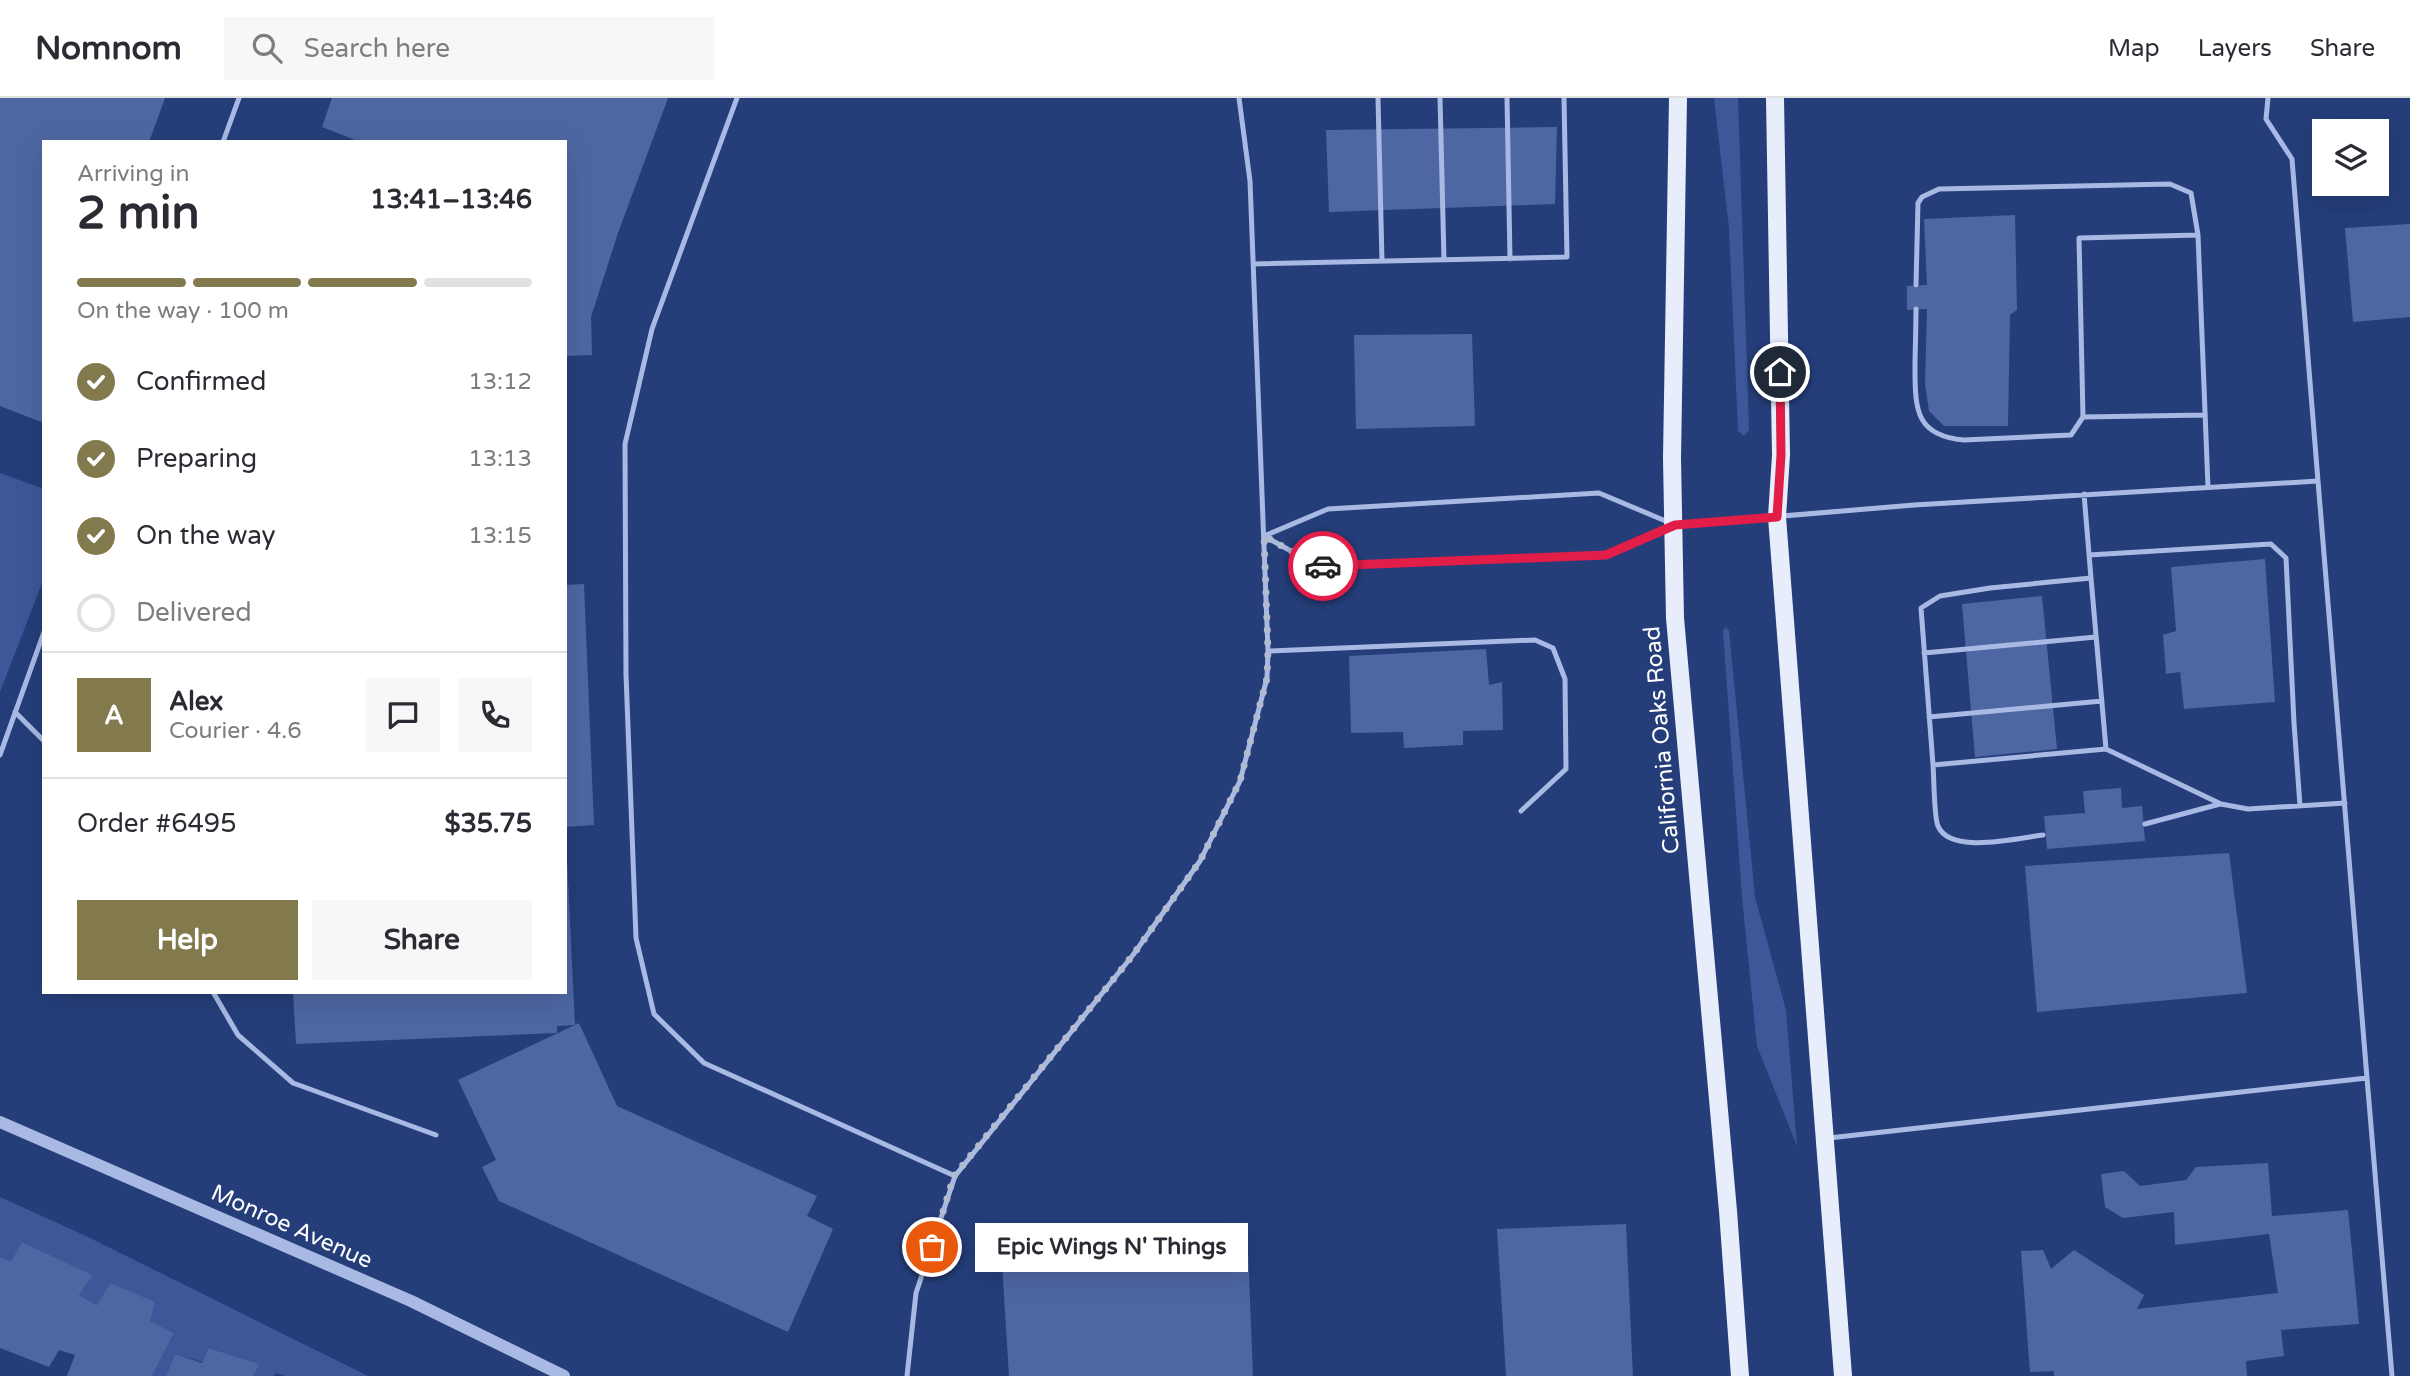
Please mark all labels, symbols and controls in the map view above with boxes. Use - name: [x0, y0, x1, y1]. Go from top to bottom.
- search box: [224, 17, 714, 80]
- text: Nomnom: [35, 29, 182, 68]
- icon: search: [248, 29, 286, 67]
- text: Search here: [304, 33, 450, 64]
- text: Map: [2108, 34, 2160, 63]
- text: Layers: [2198, 34, 2272, 63]
- text: Share: [2310, 34, 2375, 63]
- map controls: [2312, 119, 2389, 196]
- button: layers: [2312, 119, 2389, 196]
- text: Arriving in: [77, 160, 190, 188]
- text: 13:41–13:46: [370, 184, 532, 215]
- text: 2 min: [77, 186, 200, 241]
- text: On the way · 100 m: [77, 297, 289, 325]
- pin: [1750, 342, 1810, 402]
- icon: home: [1761, 353, 1799, 391]
- icon: check: [77, 363, 115, 401]
- text: Confirmed: [136, 366, 266, 397]
- text: 13:12: [468, 368, 532, 396]
- icon: check: [77, 440, 115, 478]
- text: Preparing: [136, 443, 257, 474]
- text: 13:13: [468, 445, 532, 473]
- icon: check: [77, 517, 115, 555]
- text: On the way: [136, 520, 276, 551]
- text: 13:15: [468, 522, 532, 550]
- courier: [1288, 531, 1358, 601]
- icon: car: [1304, 547, 1342, 585]
- text: Delivered: [136, 597, 252, 628]
- street label: California Oaks Road: [1638, 625, 1686, 855]
- button: chat: [366, 678, 440, 752]
- button: phone: [458, 678, 532, 752]
- text: Alex: [169, 686, 223, 717]
- text: A: [104, 700, 124, 731]
- text: Courier · 4.6: [169, 717, 302, 745]
- text: Order #6495: [77, 808, 237, 839]
- text: $35.75: [444, 808, 532, 839]
- button: Help: [77, 900, 298, 980]
- button: Share: [312, 900, 532, 980]
- street label: Monroe Avenue: [207, 1179, 377, 1275]
- pin: [902, 1217, 962, 1277]
- callout: Epic Wings N' Things: [974, 1222, 1247, 1272]
- icon: bag: [913, 1228, 951, 1266]
- text: Epic Wings N' Things: [996, 1233, 1227, 1261]

